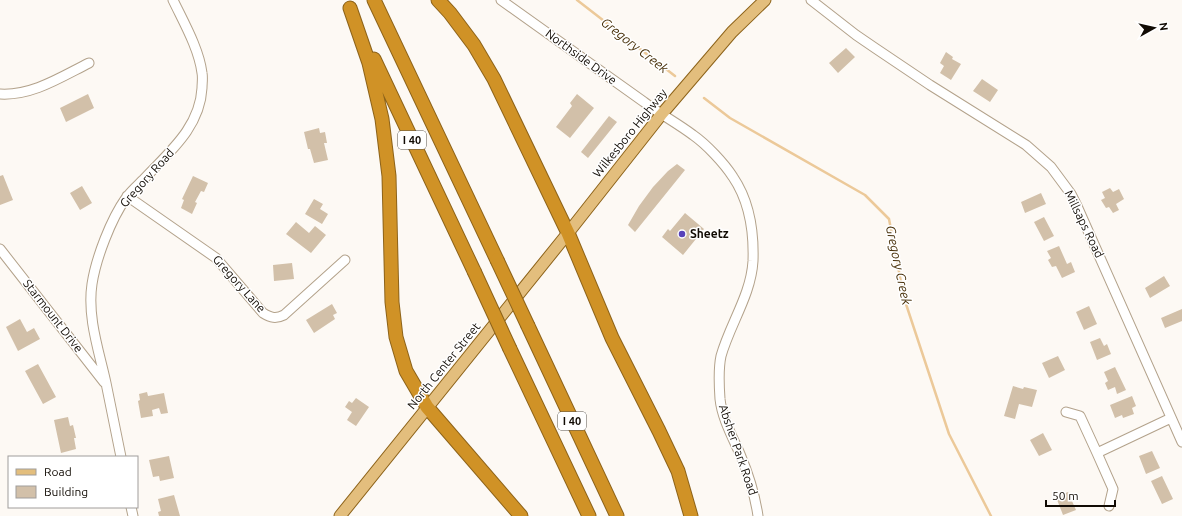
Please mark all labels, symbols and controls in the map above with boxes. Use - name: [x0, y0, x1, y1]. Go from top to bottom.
- north arrow: [1134, 8, 1174, 48]
- water label: Gregory Creek: [599, 15, 671, 76]
- text: N: [1157, 22, 1170, 32]
- street label: Northside Drive: [543, 26, 619, 87]
- street label: Wilkesboro Highway: [590, 86, 669, 179]
- road number: I 40: [398, 131, 426, 149]
- street label: Gregory Road: [117, 146, 176, 210]
- street label: Millsaps Road: [1062, 188, 1106, 260]
- water label: Gregory Creek: [884, 224, 914, 306]
- place label: Sheetz: [690, 227, 729, 240]
- marker: Sheetz: [677, 229, 687, 239]
- street label: Gregory Lane: [210, 253, 268, 315]
- street label: Starmount Drive: [21, 277, 86, 355]
- street label: North Center Street: [405, 320, 483, 412]
- street label: Absher Park Road: [717, 403, 760, 497]
- road number: I 40: [558, 412, 586, 430]
- legend: [8, 456, 138, 508]
- text: Road: [44, 465, 72, 478]
- scale bar: [1046, 482, 1115, 508]
- text: Building: [44, 485, 88, 498]
- text: 50 m: [1052, 489, 1079, 502]

